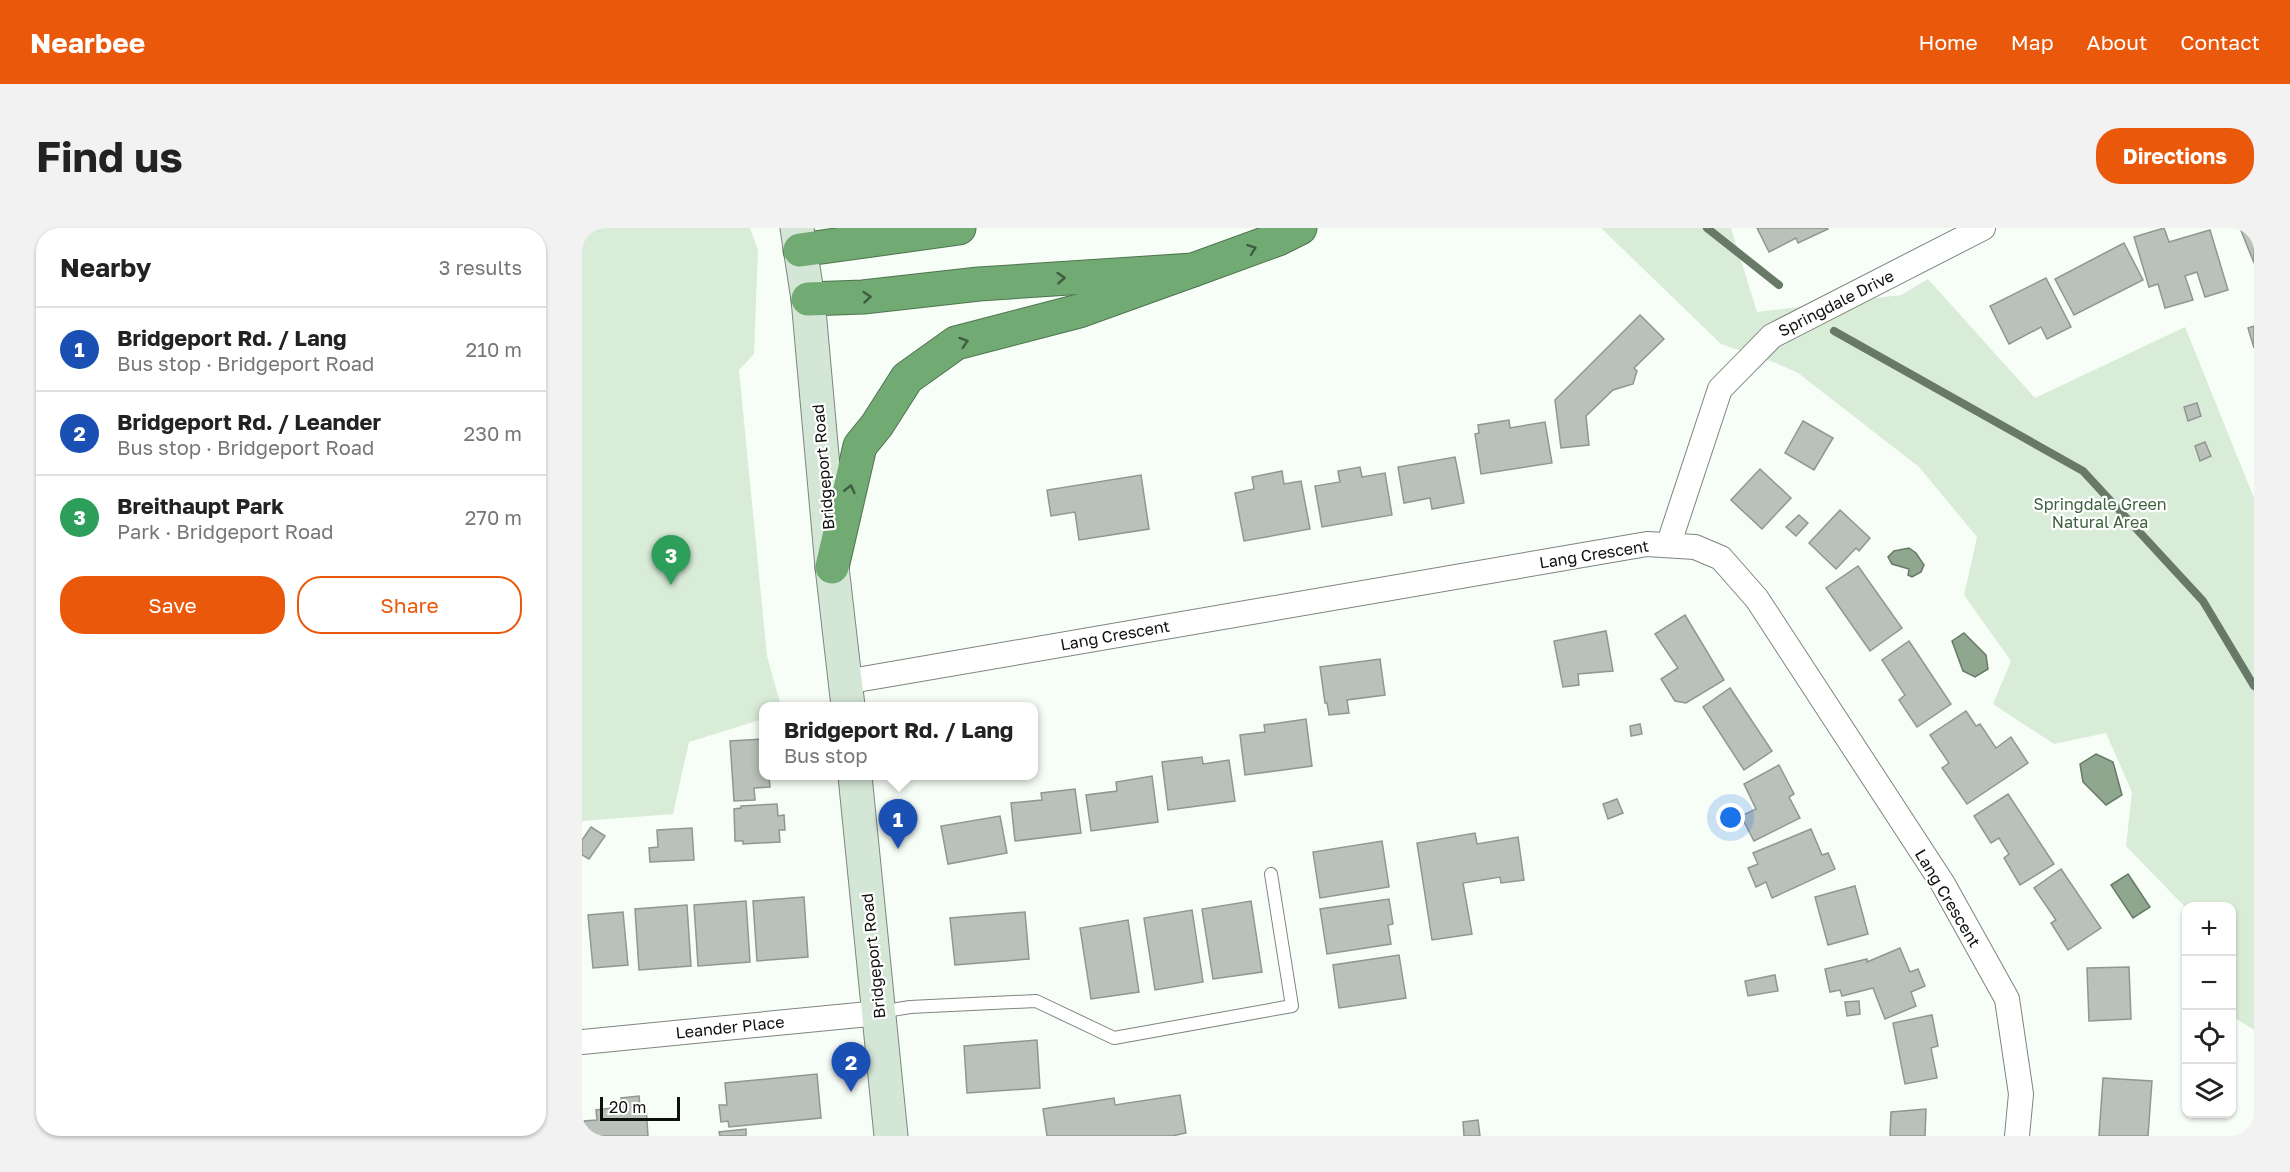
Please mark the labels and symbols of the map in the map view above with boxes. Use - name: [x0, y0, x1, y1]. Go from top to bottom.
- one-way arrow: [1246, 244, 1257, 256]
- street label: Springdale Drive: [1775, 265, 1897, 341]
- one-way arrow: [1056, 272, 1065, 285]
- one-way arrow: [862, 291, 871, 304]
- one-way arrow: [958, 337, 969, 349]
- street label: Bridgeport Road: [808, 403, 838, 531]
- one-way arrow: [843, 485, 856, 495]
- park label: Springdale Green Natural Area: [2033, 494, 2167, 532]
- street label: Lang Crescent: [1538, 535, 1650, 573]
- pin: 3: [652, 536, 691, 585]
- street label: Lang Crescent: [1059, 616, 1171, 654]
- pin: 1: [878, 800, 918, 849]
- your location: [1716, 803, 1745, 832]
- street label: Lang Crescent: [1911, 845, 1985, 951]
- street label: Bridgeport Road: [856, 892, 890, 1020]
- street label: Leander Place: [675, 1011, 785, 1043]
- pin: 2: [832, 1042, 870, 1092]
- scale bar: [600, 1094, 680, 1122]

